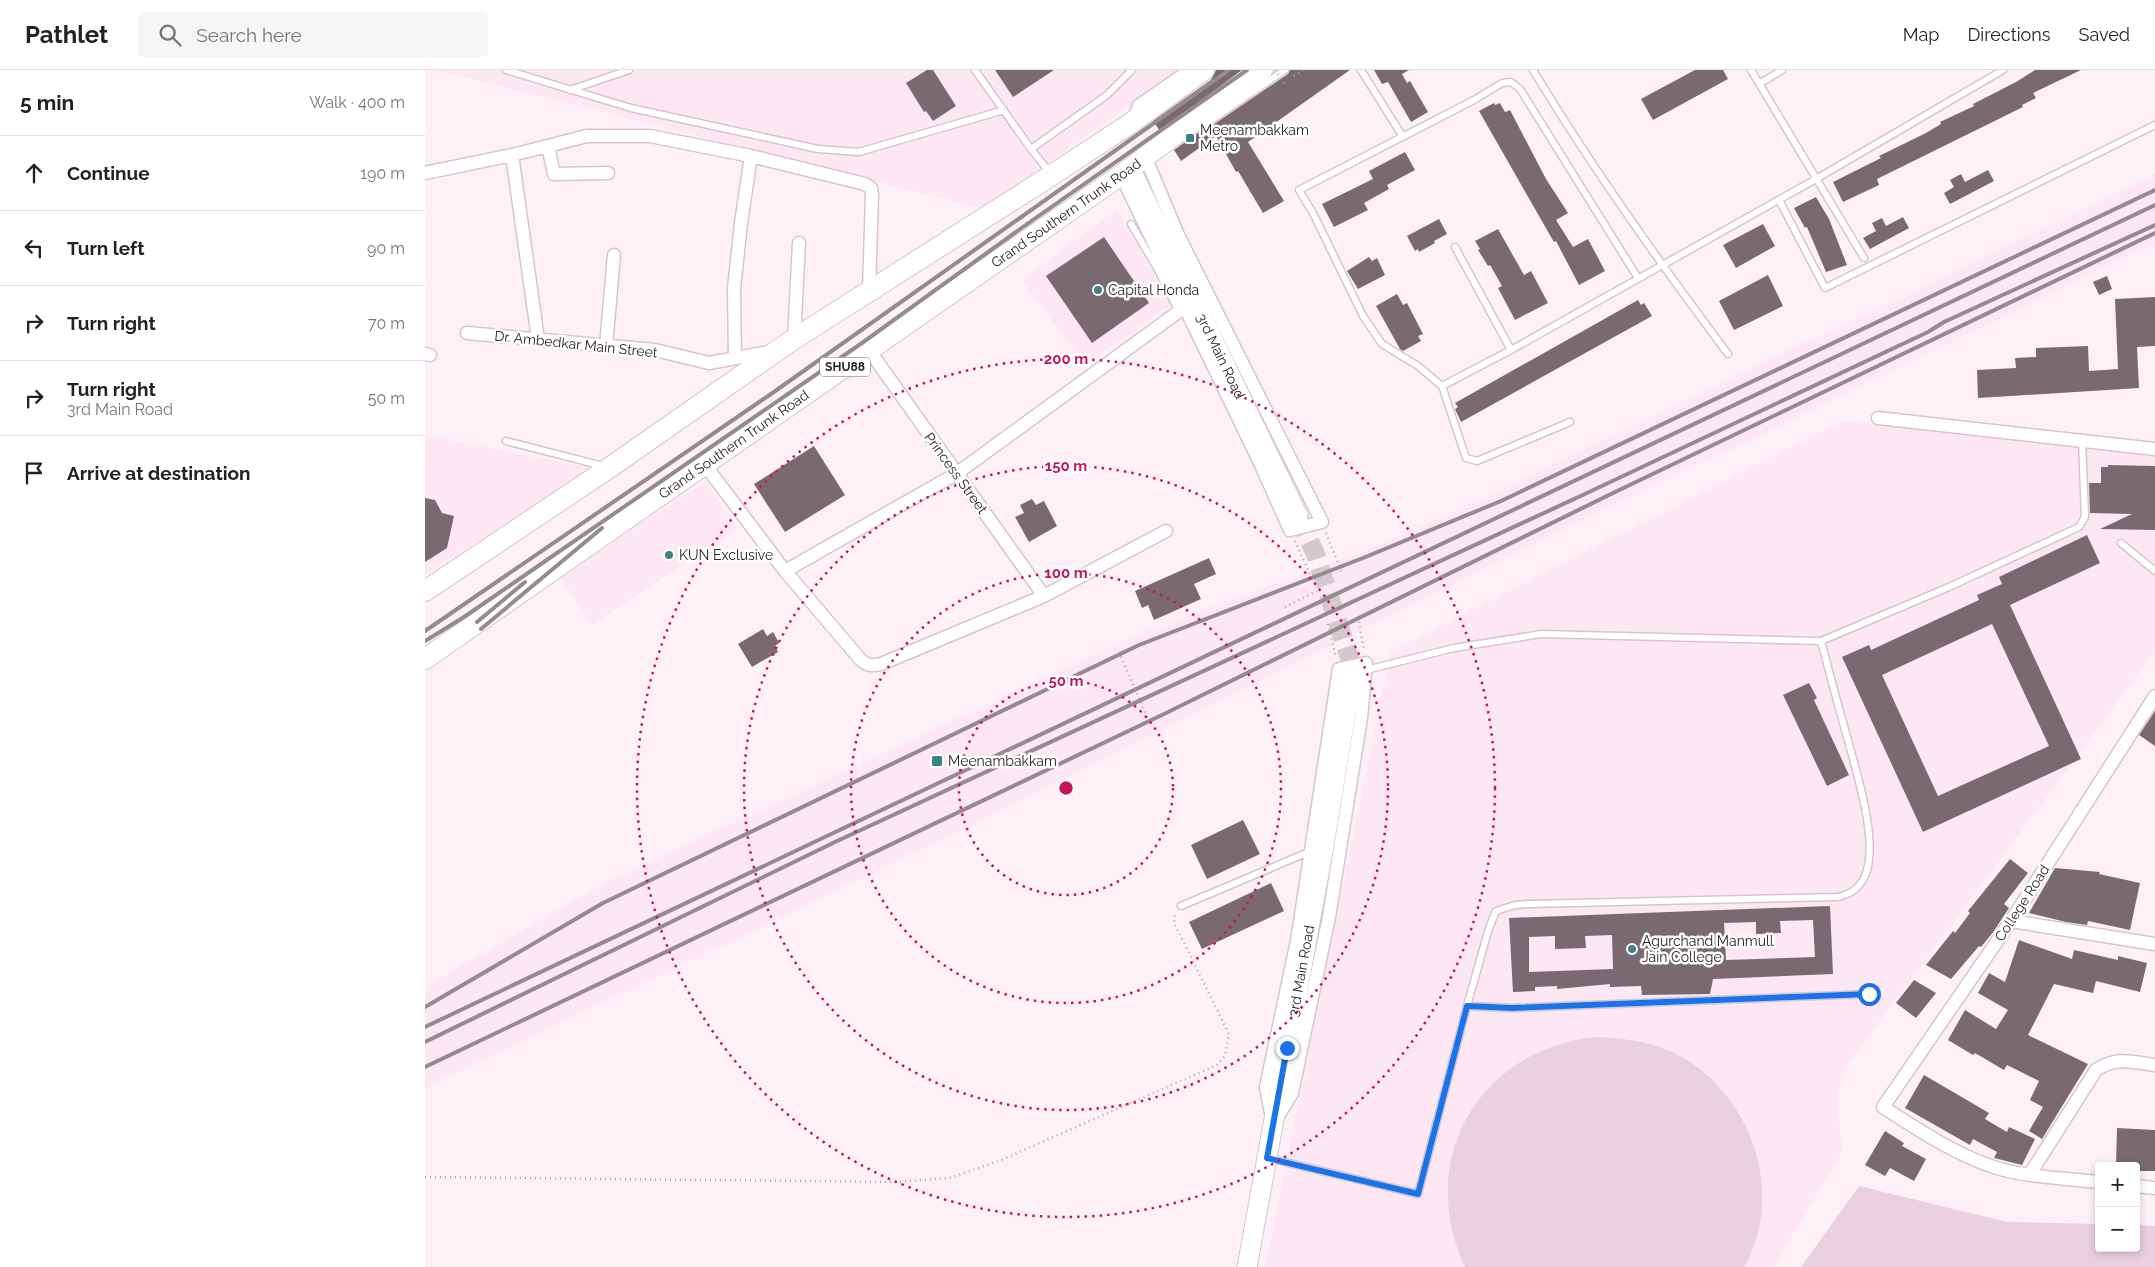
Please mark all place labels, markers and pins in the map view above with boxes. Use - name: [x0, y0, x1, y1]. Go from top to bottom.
- place label: Meenambakkam Metro: [1200, 122, 1309, 154]
- marker: Meenambakkam Metro: [1184, 132, 1196, 144]
- place label: Capital Honda: [1108, 282, 1199, 298]
- marker: Capital Honda: [1092, 284, 1104, 296]
- place label: KUN Exclusive: [679, 547, 773, 563]
- marker: KUN Exclusive: [663, 549, 675, 561]
- place label: Meenambakkam: [948, 753, 1057, 769]
- marker: Meenambakkam: [930, 754, 944, 768]
- centre of rings: [1057, 779, 1075, 797]
- place label: Agurchand Manmull Jain College: [1642, 933, 1774, 965]
- marker: Agurchand Manmull Jain College: [1626, 943, 1638, 955]

